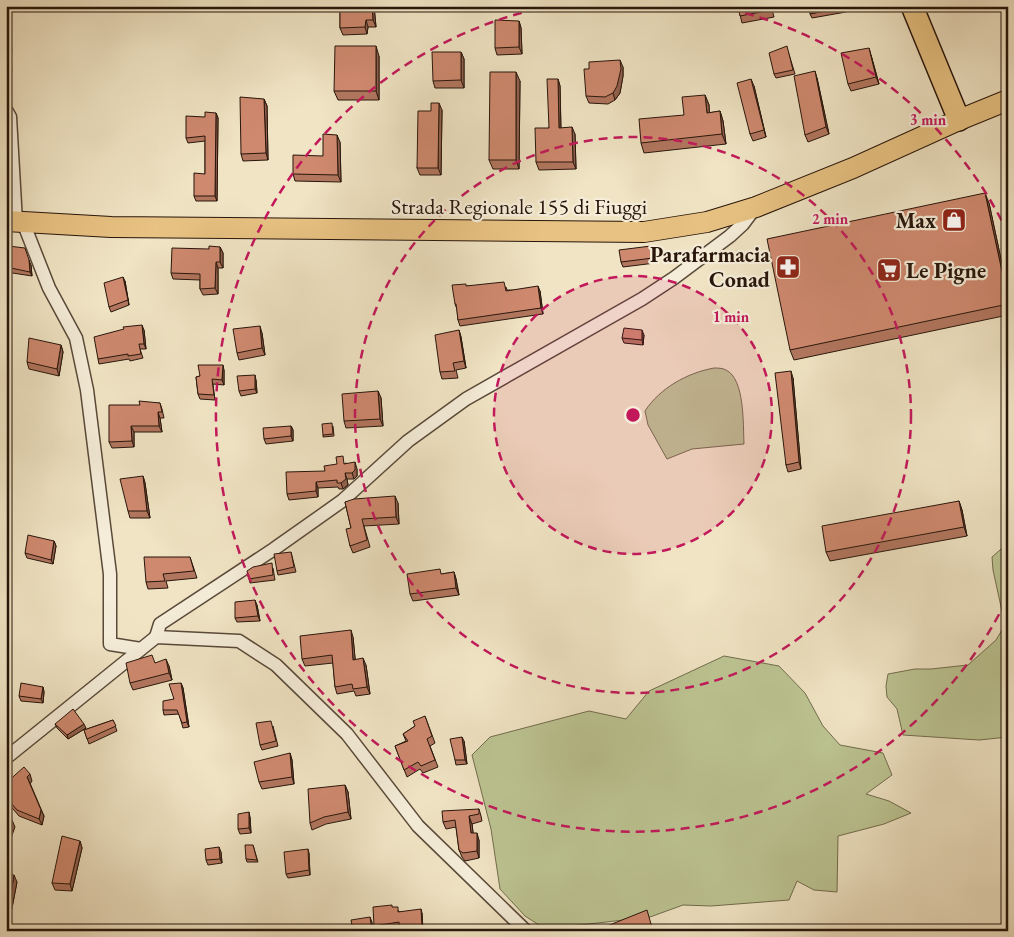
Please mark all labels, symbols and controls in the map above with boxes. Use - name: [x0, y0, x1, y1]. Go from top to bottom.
- text: 3 min: [910, 110, 947, 129]
- street label: Strada Regionale 155 di Fiuggi: [391, 192, 647, 221]
- place label: Max: [896, 206, 936, 235]
- shop icon: Max: [941, 207, 967, 233]
- text: 2 min: [812, 209, 849, 228]
- place label: Parafarmacia Conad: [650, 240, 770, 294]
- pharmacy icon: Parafarmacia Conad: [775, 254, 801, 280]
- place label: Le Pigne: [906, 256, 986, 285]
- supermarket icon: Le Pigne: [876, 257, 902, 283]
- text: 1 min: [713, 307, 750, 326]
- centre of rings: [624, 406, 642, 424]

